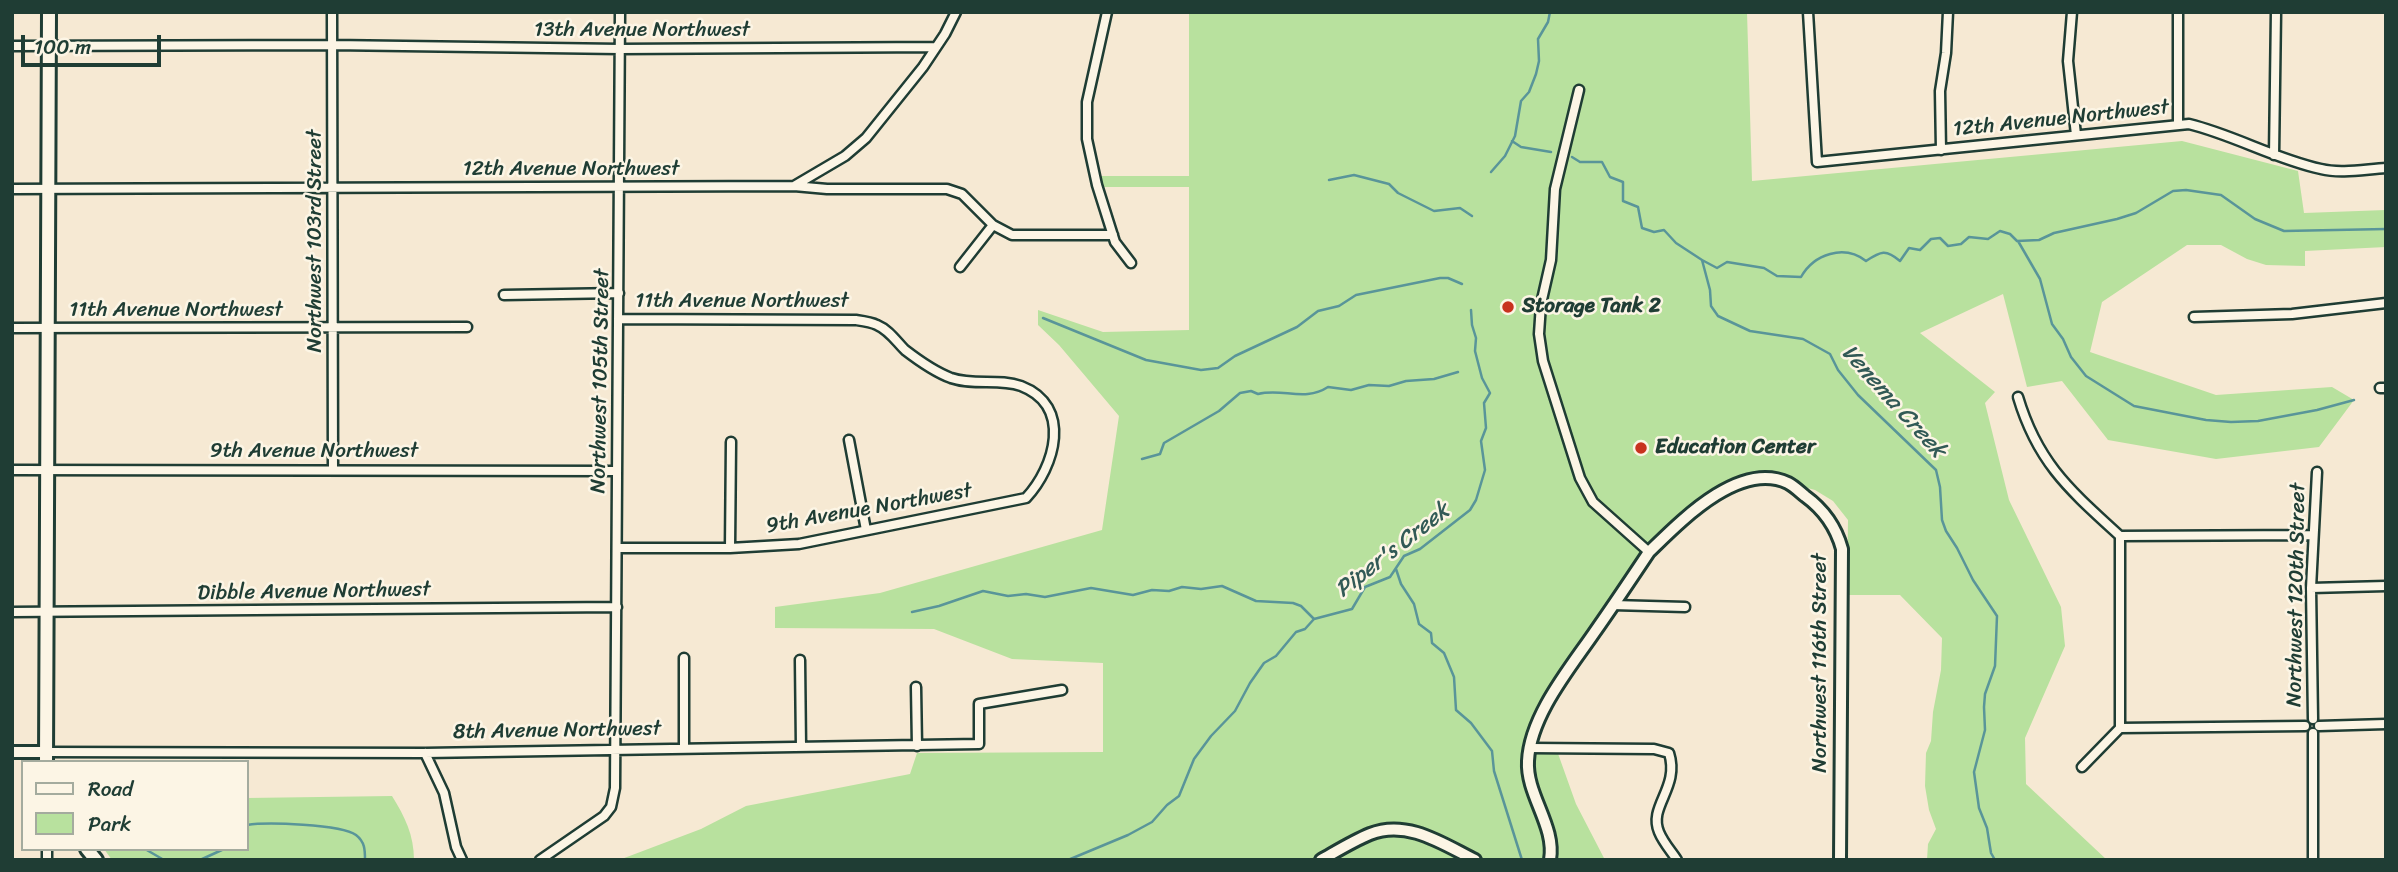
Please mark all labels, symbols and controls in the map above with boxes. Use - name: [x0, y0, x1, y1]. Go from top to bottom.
- street label: 13th Avenue Northwest: [534, 18, 750, 44]
- scale bar: [24, 21, 164, 65]
- text: 100 m: [34, 28, 91, 66]
- street label: 12th Avenue Northwest: [1952, 95, 2170, 143]
- street label: Northwest 103rd Street: [303, 130, 329, 352]
- street label: 12th Avenue Northwest: [463, 157, 679, 183]
- street label: Northwest 105th Street: [586, 268, 616, 494]
- street label: 11th Avenue Northwest: [635, 289, 849, 315]
- place label: Storage Tank 2: [1522, 294, 1661, 320]
- street label: 11th Avenue Northwest: [69, 298, 283, 324]
- marker: Storage Tank 2: [1500, 299, 1516, 315]
- water label: Venema Creek: [1835, 340, 1951, 464]
- place label: Education Center: [1655, 435, 1816, 461]
- street label: 9th Avenue Northwest: [210, 439, 418, 465]
- marker: Education Center: [1633, 440, 1649, 456]
- street label: 9th Avenue Northwest: [764, 478, 974, 540]
- street label: Northwest 120th Street: [2282, 483, 2312, 707]
- water label: Piper's Creek: [1330, 498, 1456, 604]
- street label: Northwest 116th Street: [1808, 553, 1834, 773]
- street label: Dibble Avenue Northwest: [197, 577, 431, 607]
- street label: 8th Avenue Northwest: [453, 717, 661, 745]
- legend: [21, 760, 248, 851]
- text: Road: [88, 770, 133, 808]
- text: Park: [88, 805, 131, 843]

